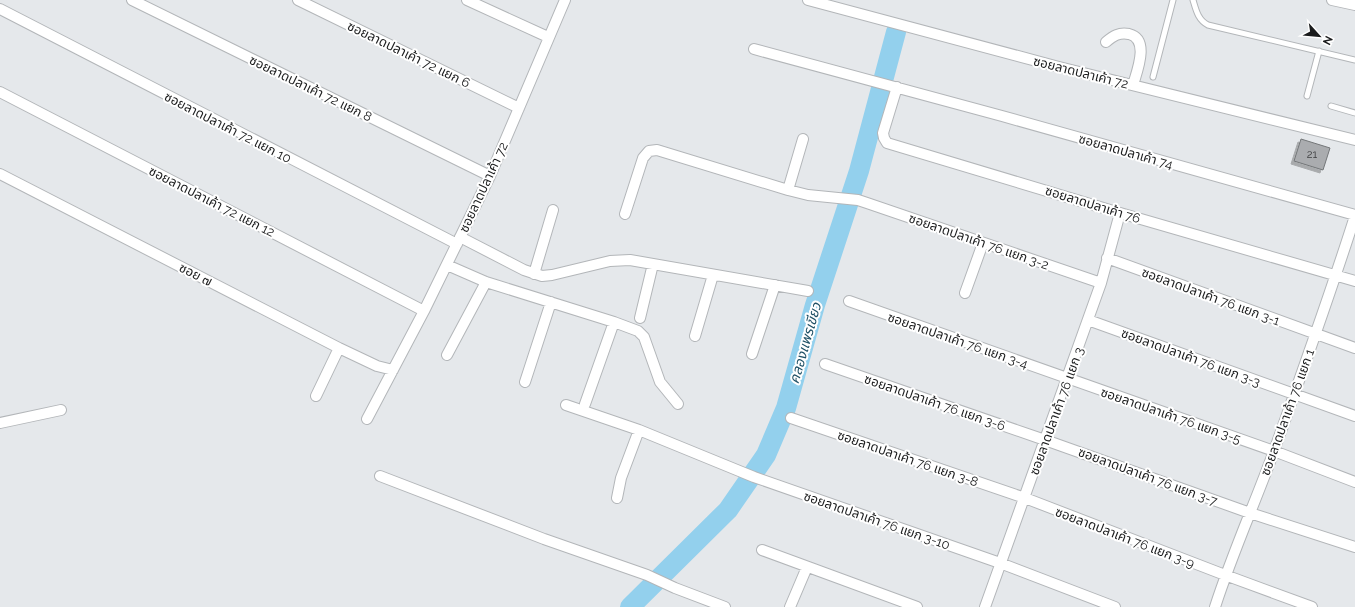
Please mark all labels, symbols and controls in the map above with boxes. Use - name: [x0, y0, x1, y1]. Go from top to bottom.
- north arrow: [1299, 16, 1339, 56]
- street label: ซอยลาดปลาเค้า 72 แยก 6: [345, 18, 473, 91]
- text: N: [1320, 34, 1335, 47]
- street label: ซอยลาดปลาเค้า 72 แยก 8: [247, 52, 375, 125]
- street label: ซอยลาดปลาเค้า 72: [1032, 53, 1130, 92]
- street label: ซอยลาดปลาเค้า 72 แยก 10: [162, 89, 294, 166]
- street label: ซอยลาดปลาเค้า 74: [1077, 131, 1175, 172]
- street label: ซอยลาดปลาเค้า 72: [456, 140, 511, 235]
- house number: 21: [1307, 148, 1318, 161]
- street label: ซอยลาดปลาเค้า 72 แยก 12: [146, 163, 277, 240]
- street label: ซอยลาดปลาเค้า 76: [1043, 183, 1142, 226]
- street label: ซอยลาดปลาเค้า 76 แยก 3-2: [907, 210, 1051, 273]
- street label: ซอย ๗: [177, 260, 215, 289]
- street label: ซอยลาดปลาเค้า 76 แยก 3-1: [1140, 264, 1282, 329]
- water label: คลองแพรเขียว: [786, 300, 824, 385]
- street label: ซอยลาดปลาเค้า 76 แยก 3-4: [886, 309, 1030, 372]
- street label: ซอยลาดปลาเค้า 76 แยก 3-3: [1119, 325, 1262, 390]
- street label: ซอยลาดปลาเค้า 76 แยก 3: [1026, 345, 1087, 477]
- street label: ซอยลาดปลาเค้า 76 แยก 1: [1258, 346, 1317, 477]
- street label: ซอยลาดปลาเค้า 76 แยก 3-6: [862, 371, 1007, 434]
- street label: ซอยลาดปลาเค้า 76 แยก 3-5: [1099, 384, 1243, 447]
- street label: ซอยลาดปลาเค้า 76 แยก 3-8: [835, 427, 981, 490]
- street label: ซอยลาดปลาเค้า 76 แยก 3-7: [1076, 444, 1219, 509]
- street label: ซอยลาดปลาเค้า 76 แยก 3-10: [802, 488, 952, 553]
- street label: ซอยลาดปลาเค้า 76 แยก 3-9: [1053, 504, 1197, 571]

